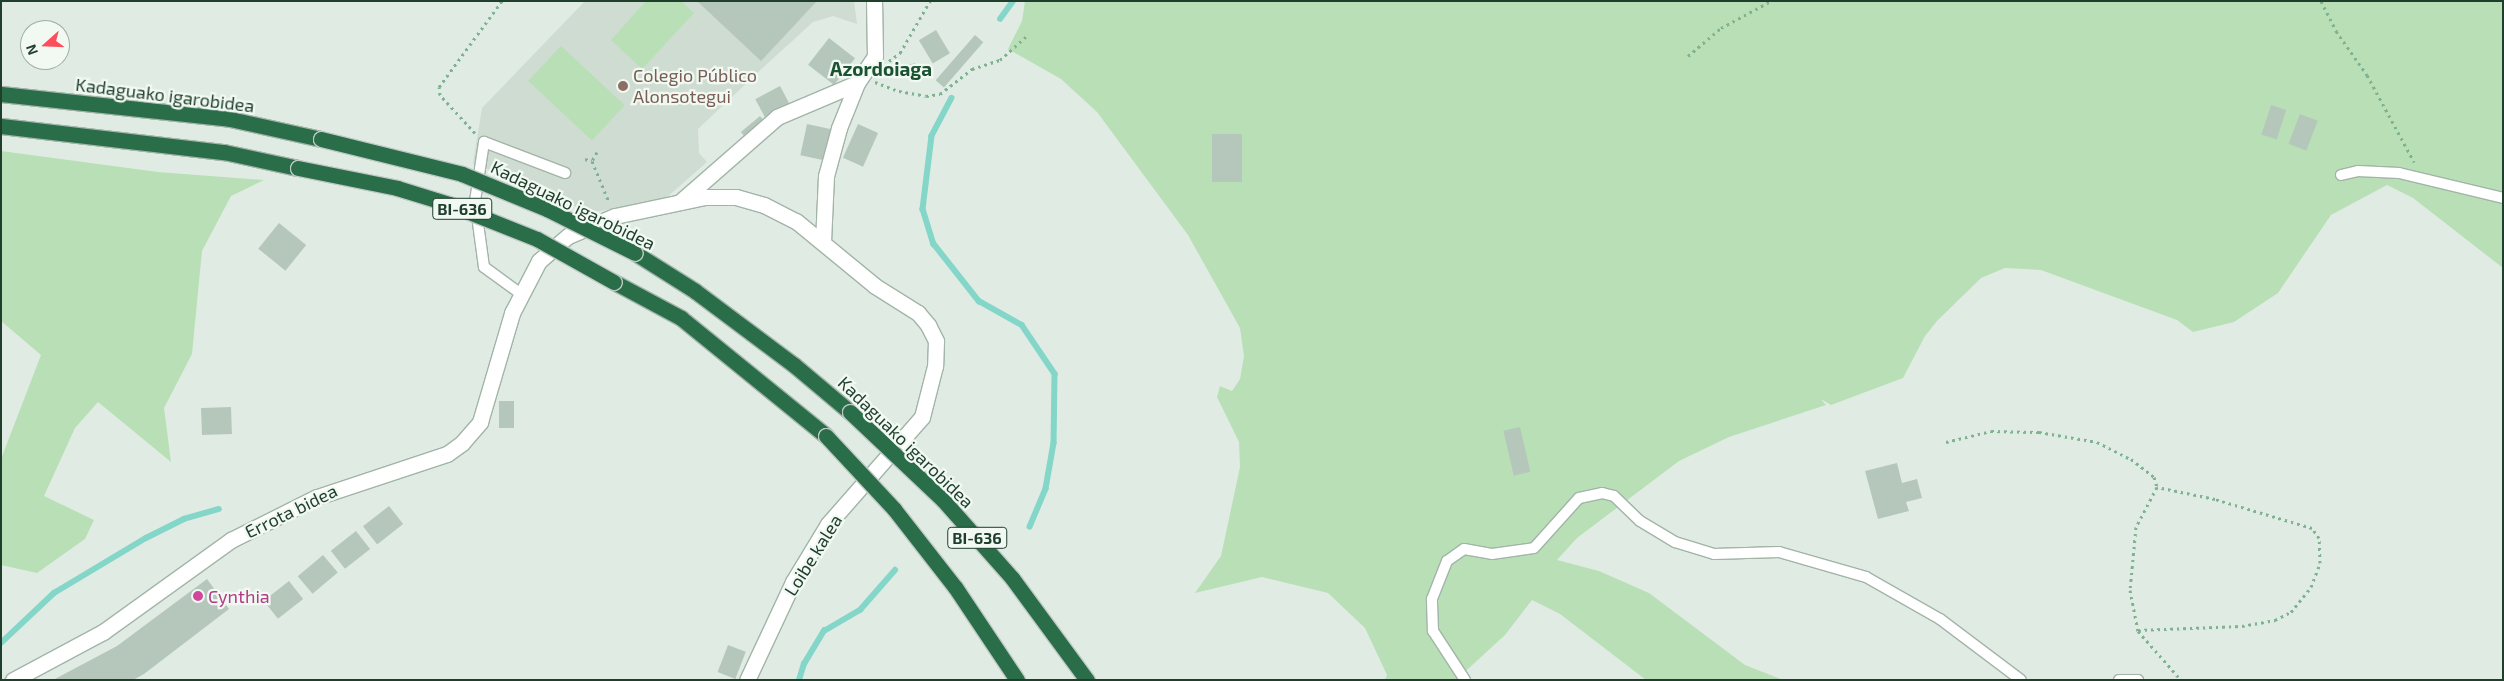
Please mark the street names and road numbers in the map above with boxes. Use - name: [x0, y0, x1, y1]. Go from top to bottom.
- street label: Kadaguako igarobidea: [74, 73, 256, 117]
- street label: Kadaguako igarobidea: [487, 156, 659, 254]
- road number: BI-636: [432, 195, 492, 222]
- street label: Kadaguako igarobidea: [834, 372, 978, 512]
- street label: Errota bidea: [241, 479, 341, 543]
- street label: Loibe kalea: [780, 510, 846, 600]
- road number: BI-636: [947, 524, 1007, 552]

